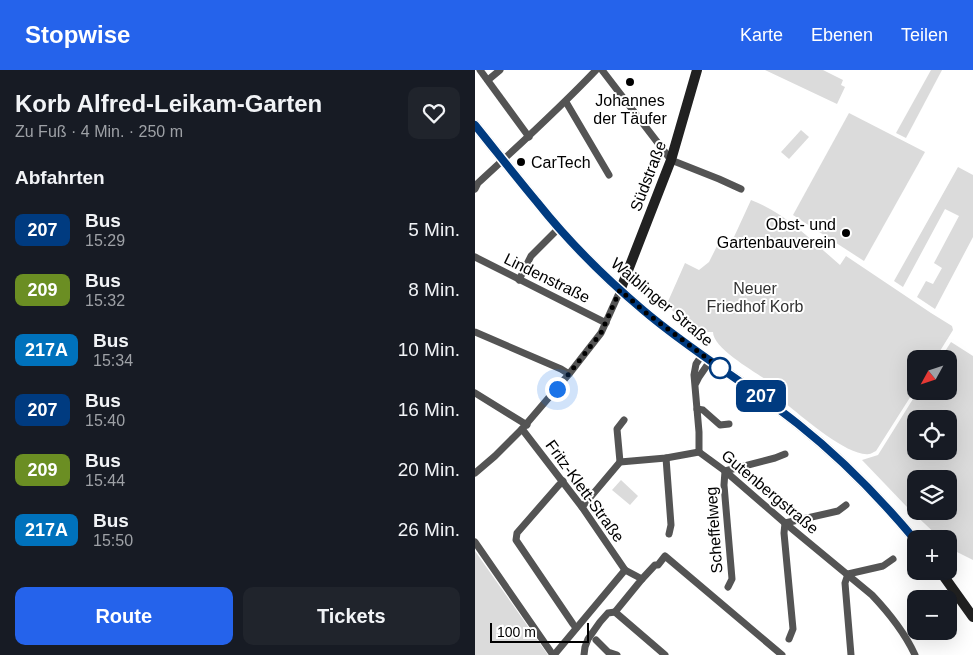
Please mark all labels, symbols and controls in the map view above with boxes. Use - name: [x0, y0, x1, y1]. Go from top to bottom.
- text: Stopwise: [25, 21, 130, 48]
- text: Karte: [740, 25, 783, 45]
- text: Ebenen: [811, 25, 873, 45]
- text: Teilen: [901, 25, 948, 45]
- marker: Johannes der Täufer: [624, 76, 636, 88]
- button: heart: [408, 87, 460, 139]
- text: Korb Alfred-Leikam-Garten: [15, 90, 322, 117]
- place label: Johannes der Täufer: [593, 92, 667, 127]
- text: Zu Fuß · 4 Min. · 250 m: [15, 123, 183, 140]
- street label: Südstraße: [627, 138, 669, 214]
- place label: CarTech: [531, 154, 591, 171]
- marker: CarTech: [515, 156, 527, 168]
- text: Abfahrten: [15, 167, 105, 188]
- text: Bus: [85, 210, 121, 231]
- place label: Obst- und Gartenbauverein: [717, 216, 836, 251]
- text: 5 Min.: [408, 219, 460, 240]
- text: 207: [27, 220, 58, 240]
- marker: Obst- und Gartenbauverein: [840, 227, 852, 239]
- text: 15:29: [85, 232, 125, 249]
- street label: Lindenstraße: [501, 250, 593, 306]
- street label: Waiblinger Straße: [608, 255, 716, 350]
- text: Bus: [85, 270, 121, 291]
- text: 8 Min.: [408, 279, 460, 300]
- text: 209: [27, 280, 58, 300]
- park label: Neuer Friedhof Korb: [707, 280, 804, 315]
- text: 15:32: [85, 292, 125, 309]
- text: Bus: [93, 330, 129, 351]
- text: 10 Min.: [398, 339, 460, 360]
- text: 217A: [25, 340, 68, 360]
- north arrow: [907, 350, 957, 400]
- map controls: [907, 350, 957, 640]
- text: 15:34: [93, 352, 133, 369]
- unlabelled marker: [709, 357, 731, 379]
- your location: [545, 377, 570, 402]
- line badge: 207: [732, 380, 790, 412]
- text: 207: [746, 386, 776, 406]
- text: Bus: [85, 390, 121, 411]
- text: 16 Min.: [398, 399, 460, 420]
- text: 207: [27, 400, 58, 420]
- button: locate: [907, 410, 957, 460]
- text: 15:40: [85, 412, 125, 429]
- street label: Fritz-Klett-Straße: [542, 437, 628, 545]
- street label: Gutenbergstraße: [718, 447, 822, 537]
- text: Bus: [85, 450, 121, 471]
- text: 20 Min.: [398, 459, 460, 480]
- text: 209: [27, 460, 58, 480]
- button: layers: [907, 470, 957, 520]
- text: 15:44: [85, 472, 125, 489]
- street label: Scheffelweg: [702, 486, 726, 574]
- text: Bus: [93, 510, 129, 531]
- text: 26 Min.: [398, 519, 460, 540]
- text: 217A: [25, 520, 68, 540]
- button: +: [907, 530, 957, 580]
- text: 15:50: [93, 532, 133, 549]
- button: Route: [15, 587, 233, 645]
- button: Tickets: [243, 587, 460, 645]
- button: −: [907, 590, 957, 640]
- scale bar: [490, 620, 589, 643]
- text: 100 m: [497, 624, 536, 640]

